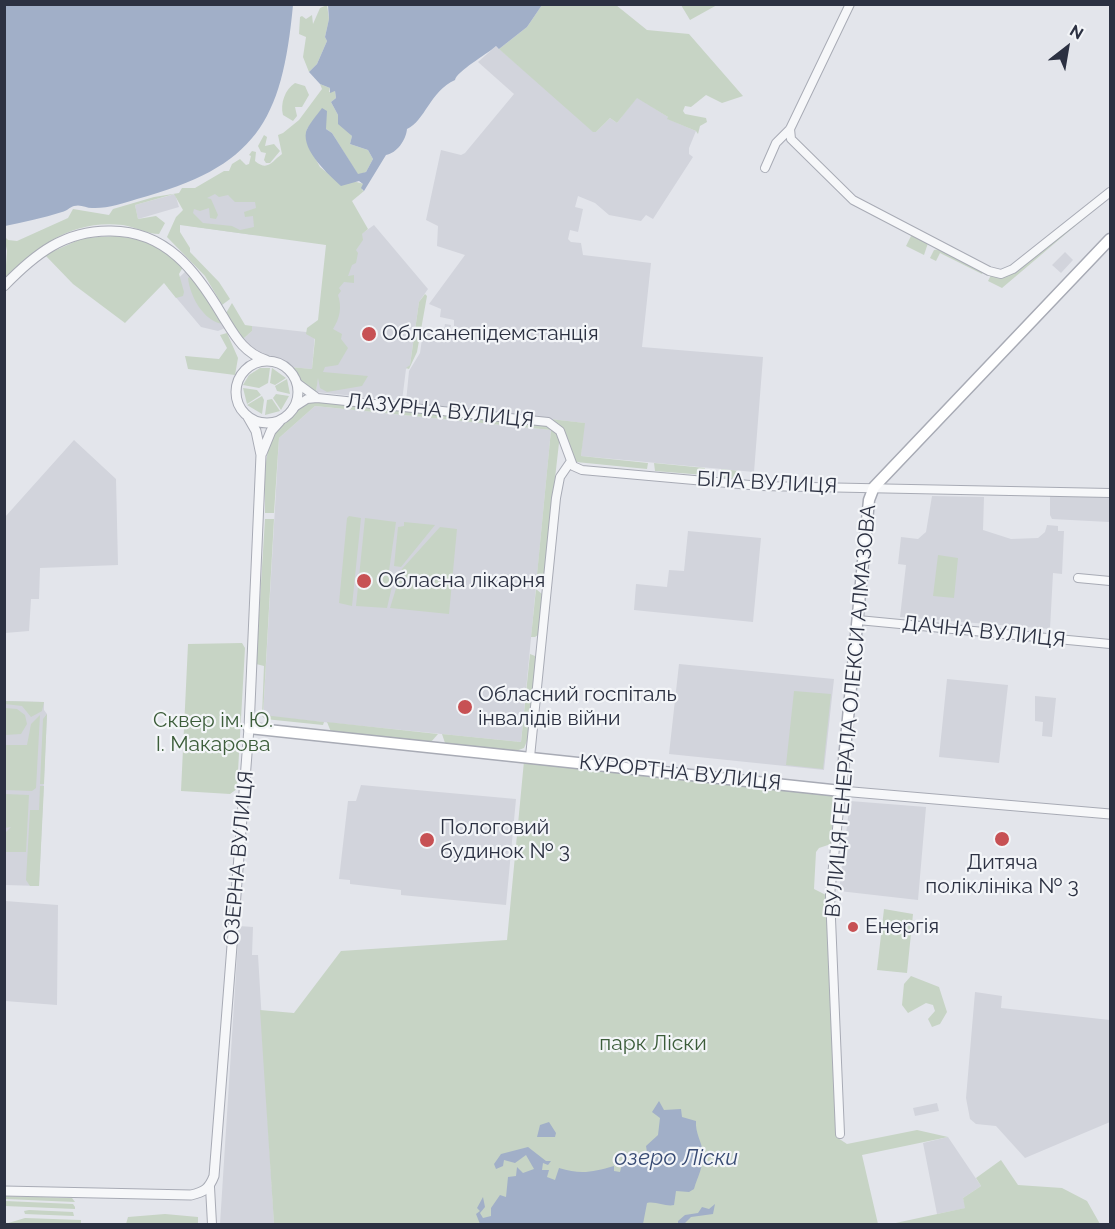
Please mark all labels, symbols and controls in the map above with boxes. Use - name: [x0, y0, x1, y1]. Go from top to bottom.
- north arrow: [1037, 18, 1097, 78]
- text: N: [1066, 21, 1087, 43]
- place label: Облсанепідемстанція: [382, 321, 599, 347]
- marker: Облсанепідемстанція: [360, 325, 378, 343]
- street label: ЛАЗУРНА ВУЛИЦЯ: [345, 389, 535, 433]
- street label: БІЛА ВУЛИЦЯ: [696, 467, 838, 499]
- street label: ВУЛИЦЯ ГЕНЕРАЛА ОЛЕКСИ АЛМАЗОВА: [820, 504, 882, 918]
- place label: Обласна лікарня: [378, 568, 545, 594]
- marker: Обласна лікарня: [355, 572, 373, 590]
- street label: ДАЧНА ВУЛИЦЯ: [901, 611, 1067, 653]
- place label: Обласний госпіталь інвалідів війни: [478, 682, 677, 732]
- marker: Обласний госпіталь інвалідів війни: [456, 698, 474, 716]
- park label: Сквер ім. Ю. І. Макарова: [153, 708, 273, 758]
- street label: КУРОРТНА ВУЛИЦЯ: [578, 750, 782, 796]
- street label: ОЗЕРНА ВУЛИЦЯ: [219, 770, 259, 946]
- place label: Пологовий будинок № 3: [440, 815, 570, 865]
- marker: Дитяча поліклініка № 3: [993, 830, 1011, 848]
- marker: Пологовий будинок № 3: [418, 831, 436, 849]
- place label: Дитяча поліклініка № 3: [925, 850, 1079, 900]
- place label: Енергія: [865, 914, 939, 940]
- marker: Енергія: [846, 920, 860, 934]
- park label: парк Ліски: [599, 1031, 707, 1057]
- water label: озеро Ліски: [614, 1145, 738, 1171]

